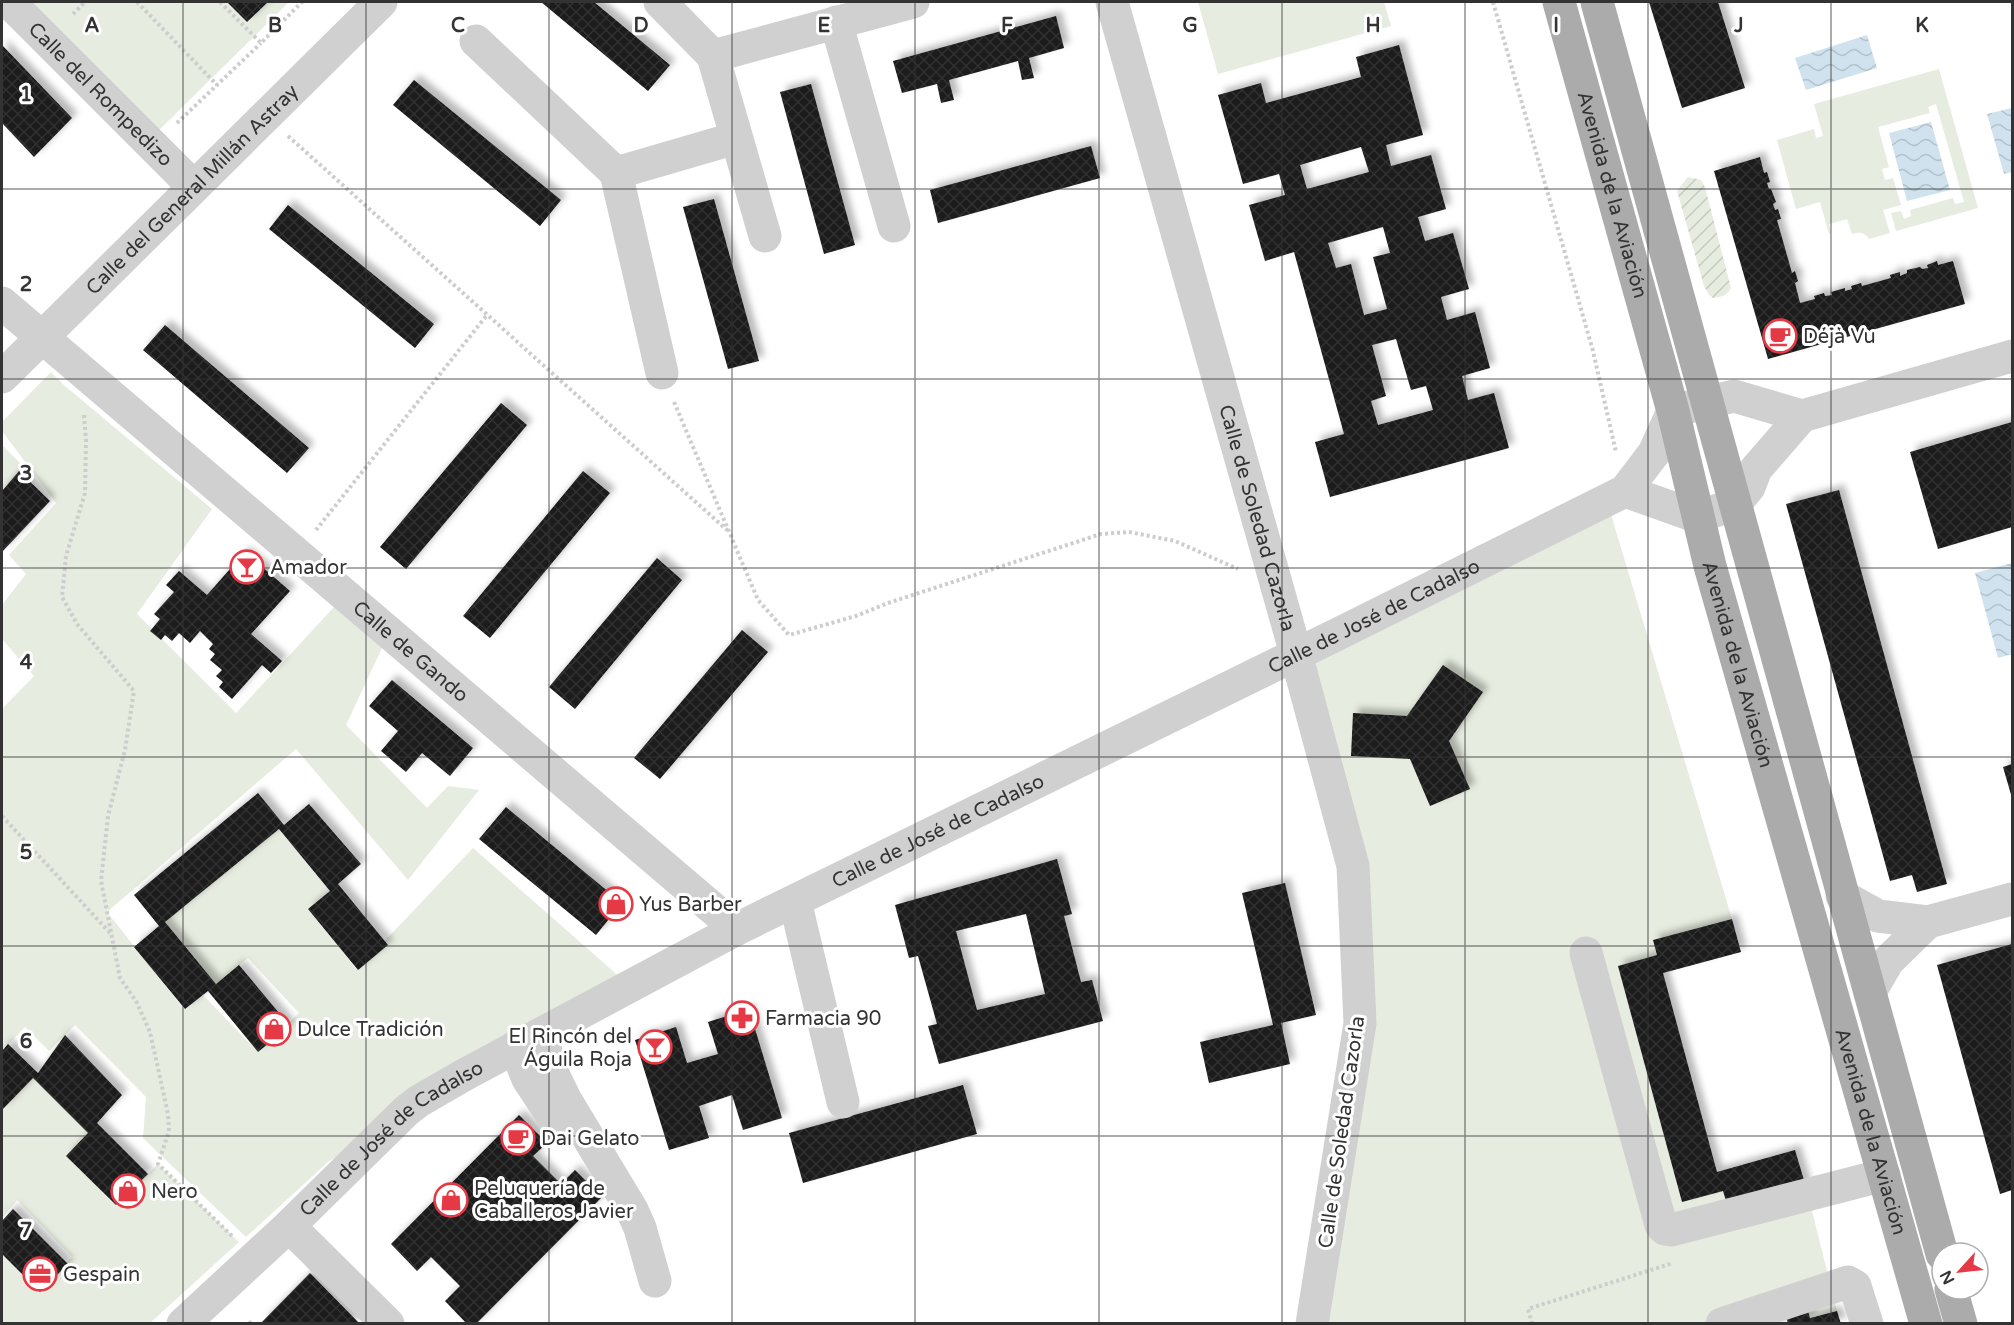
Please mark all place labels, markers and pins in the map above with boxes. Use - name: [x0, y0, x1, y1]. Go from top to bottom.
- cafe icon: Déjà Vu: [1762, 318, 1798, 354]
- place label: Déjà Vu: [1803, 325, 1876, 349]
- bar icon: Amador: [229, 549, 265, 585]
- place label: Amador: [270, 556, 347, 580]
- shop icon: Yus Barber: [598, 886, 634, 922]
- place label: Yus Barber: [639, 893, 742, 917]
- pharmacy icon: Farmacia 90: [724, 1000, 760, 1036]
- place label: Farmacia 90: [765, 1007, 881, 1031]
- shop icon: Dulce Tradición: [256, 1011, 292, 1047]
- place label: Dulce Tradición: [297, 1018, 444, 1042]
- place label: El Rincón del Águila Roja: [509, 1025, 632, 1072]
- bar icon: El Rincón del Águila Roja: [637, 1029, 673, 1065]
- cafe icon: Dai Gelato: [500, 1120, 536, 1156]
- place label: Dai Gelato: [541, 1127, 639, 1151]
- shop icon: Nero: [110, 1173, 146, 1209]
- place label: Peluquería de Caballeros Javier: [474, 1177, 634, 1224]
- place label: Nero: [151, 1180, 198, 1204]
- shop icon: Peluquería de Caballeros Javier: [433, 1182, 469, 1218]
- office icon: Gespain: [22, 1256, 58, 1292]
- place label: Gespain: [63, 1263, 140, 1287]

